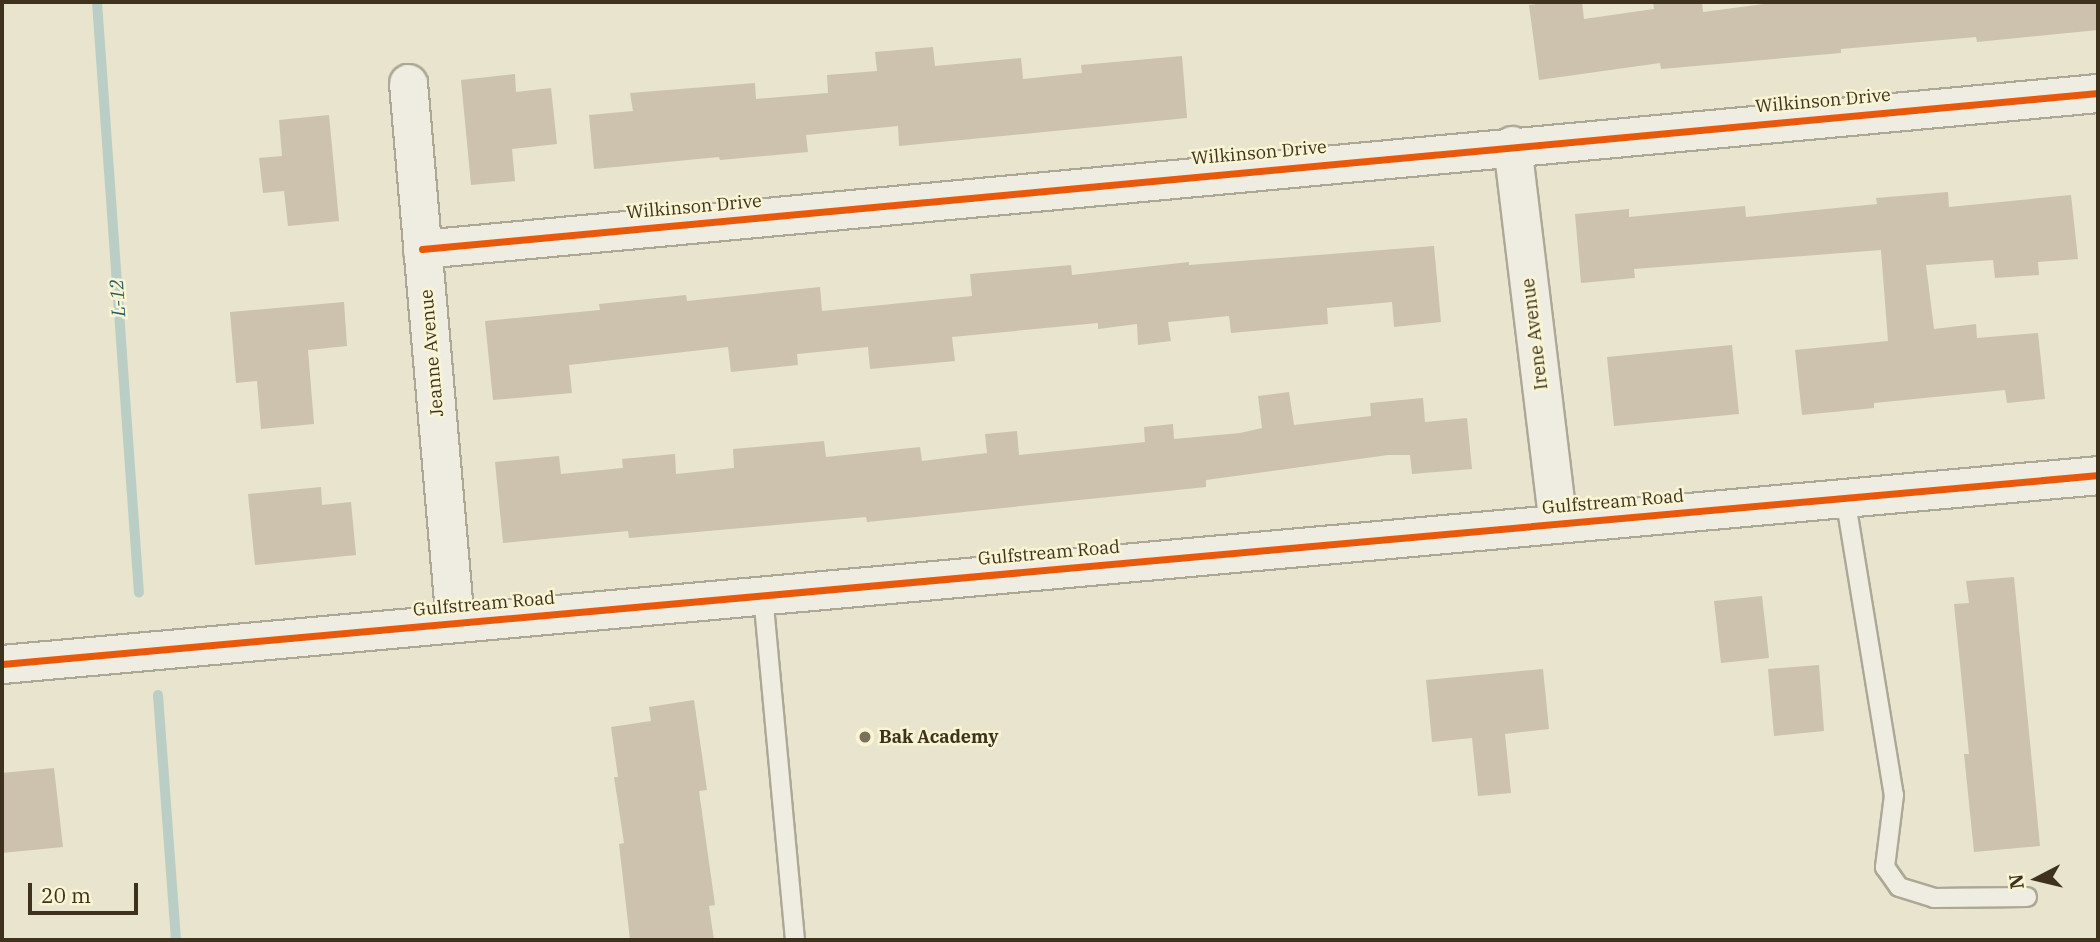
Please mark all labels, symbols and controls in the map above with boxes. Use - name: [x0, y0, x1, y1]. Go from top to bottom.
- street label: Wilkinson Drive: [1754, 84, 1892, 118]
- street label: Wilkinson Drive: [1190, 136, 1328, 170]
- street label: Wilkinson Drive: [625, 190, 763, 224]
- street label: Irene Avenue: [1517, 277, 1553, 391]
- water label: L-12: [105, 279, 131, 317]
- street label: Jeanne Avenue: [416, 288, 448, 418]
- street label: Gulfstream Road: [1541, 485, 1685, 519]
- street label: Gulfstream Road: [977, 536, 1121, 570]
- street label: Gulfstream Road: [412, 587, 556, 621]
- place label: Bak Academy: [879, 726, 999, 748]
- marker: Bak Academy: [857, 729, 873, 745]
- north arrow: [2002, 844, 2072, 914]
- scale bar: [32, 869, 142, 913]
- text: N: [2003, 873, 2029, 890]
- text: 20 m: [41, 881, 91, 909]

